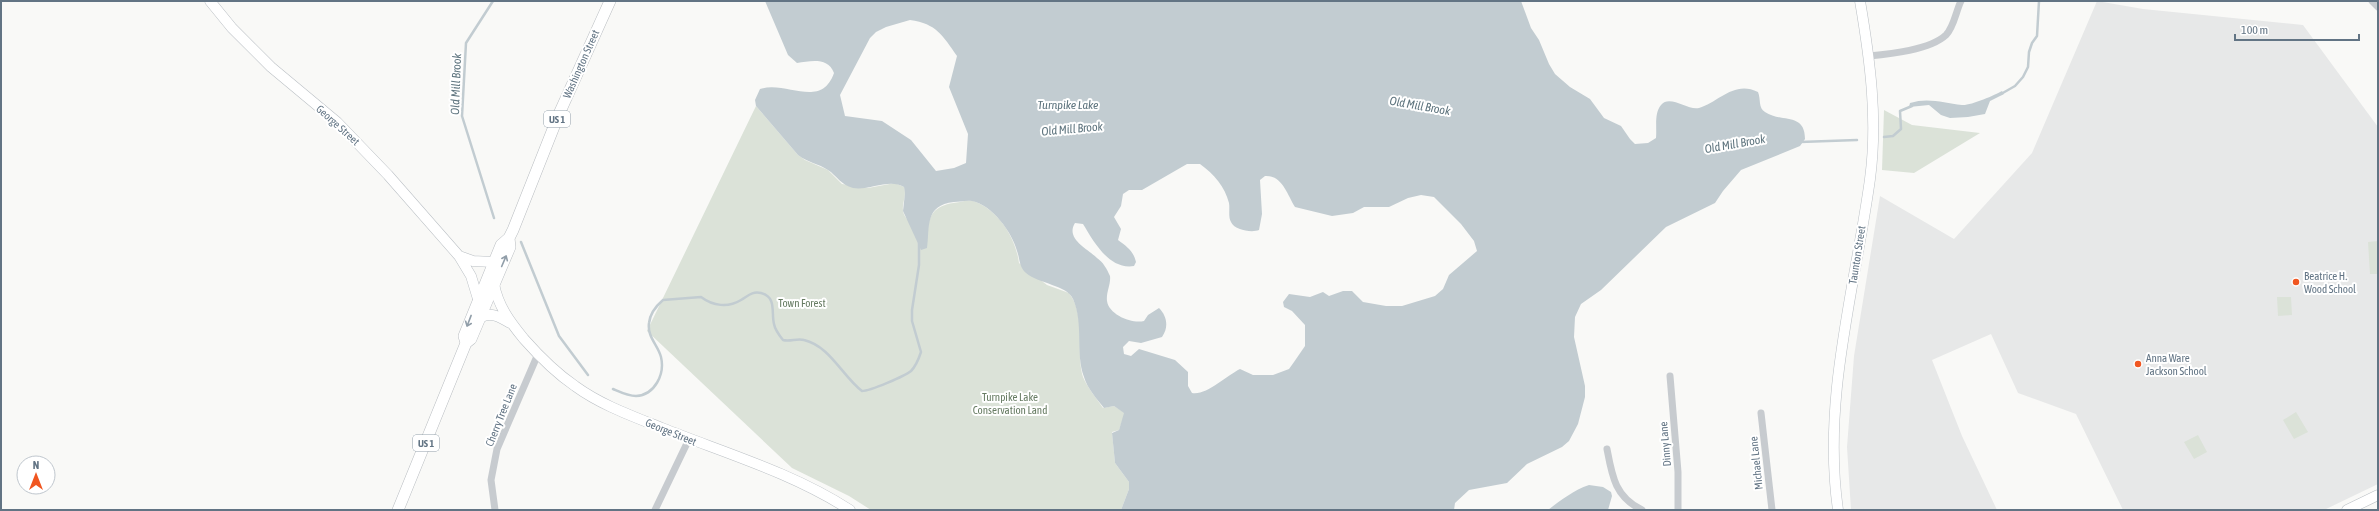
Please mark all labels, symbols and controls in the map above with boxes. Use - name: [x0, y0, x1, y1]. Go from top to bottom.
- scale bar: [2235, 16, 2359, 42]
- text: 100 m: [2241, 23, 2268, 37]
- street label: Washington Street: [561, 28, 601, 100]
- water label: Old Mill Brook: [448, 52, 464, 115]
- water label: Old Mill Brook: [1388, 94, 1452, 118]
- water label: Turnpike Lake: [1037, 98, 1099, 112]
- street label: George Street: [314, 102, 362, 148]
- road number: US 1: [544, 111, 570, 127]
- water label: Old Mill Brook: [1041, 119, 1104, 139]
- water label: Old Mill Brook: [1703, 132, 1767, 156]
- street label: Taunton Street: [1846, 225, 1868, 285]
- one-way arrow: [501, 256, 508, 268]
- place label: Beatrice H. Wood School: [2304, 270, 2356, 295]
- marker: Beatrice H. Wood School: [2291, 277, 2301, 287]
- park label: Town Forest: [778, 297, 826, 309]
- one-way arrow: [465, 314, 473, 326]
- place label: Anna Ware Jackson School: [2146, 352, 2207, 377]
- marker: Anna Ware Jackson School: [2133, 359, 2143, 369]
- street label: Cherry Tree Lane: [483, 382, 519, 448]
- park label: Turnpike Lake Conservation Land: [973, 391, 1047, 416]
- street label: George Street: [644, 416, 698, 448]
- street label: Dinny Lane: [1657, 421, 1673, 467]
- road number: US 1: [413, 435, 439, 451]
- street label: Michael Lane: [1747, 436, 1765, 490]
- north arrow: [16, 455, 56, 495]
- text: N: [33, 459, 39, 471]

